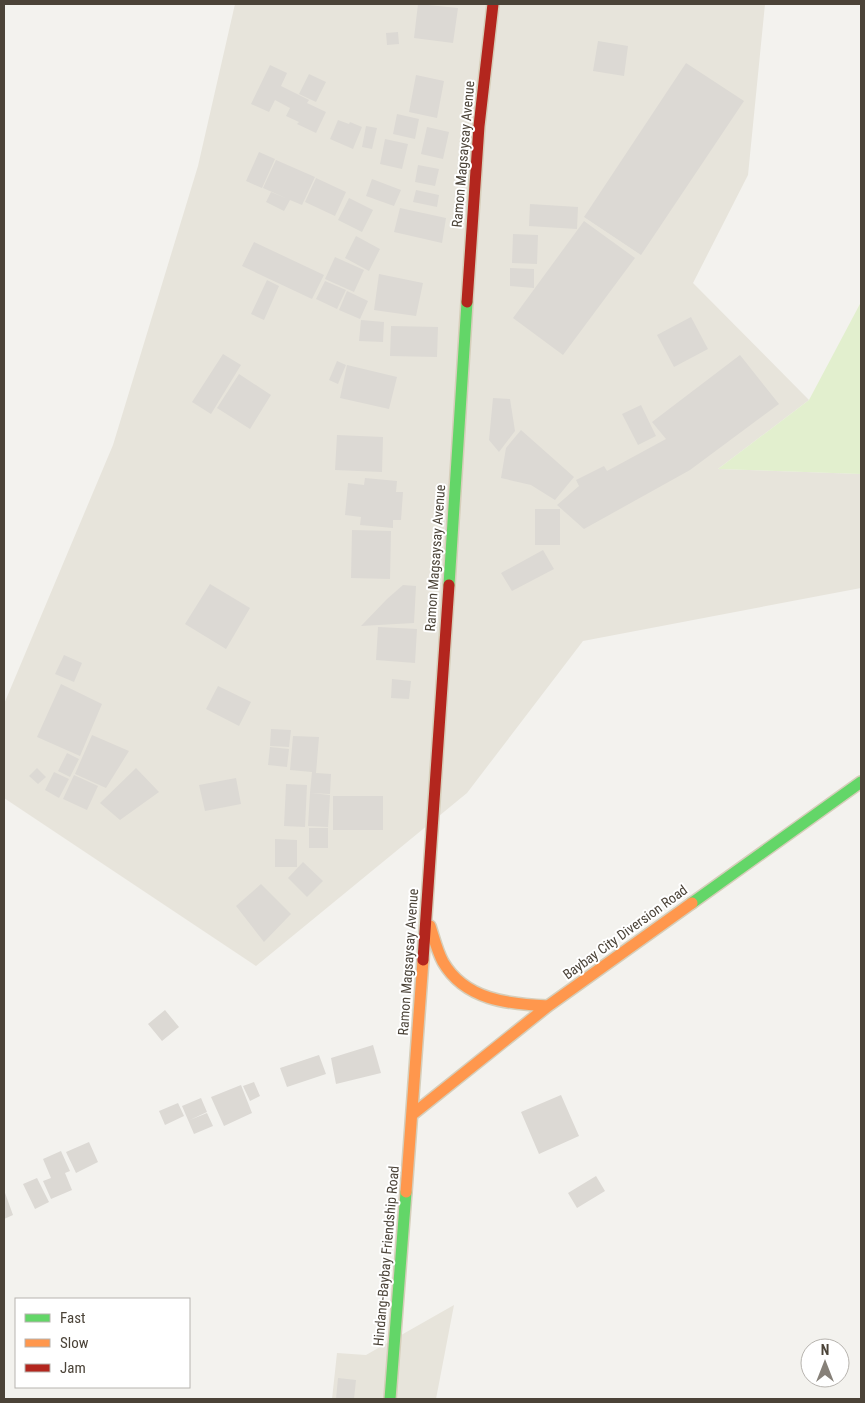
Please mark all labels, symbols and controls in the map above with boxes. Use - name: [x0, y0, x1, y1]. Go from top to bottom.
- street label: Ramon Magsaysay Avenue: [449, 80, 477, 228]
- street label: Ramon Magsaysay Avenue: [422, 484, 448, 632]
- street label: Baybay City Diversion Road: [560, 882, 690, 982]
- street label: Ramon Magsaysay Avenue: [395, 888, 421, 1036]
- street label: Hindang-Baybay Friendship Road: [370, 1165, 402, 1347]
- legend: [15, 1298, 190, 1388]
- text: Fast: [60, 1309, 85, 1327]
- text: Slow: [60, 1334, 89, 1352]
- north arrow: [800, 1338, 850, 1388]
- text: N: [821, 1342, 829, 1358]
- text: Jam: [60, 1359, 86, 1377]

